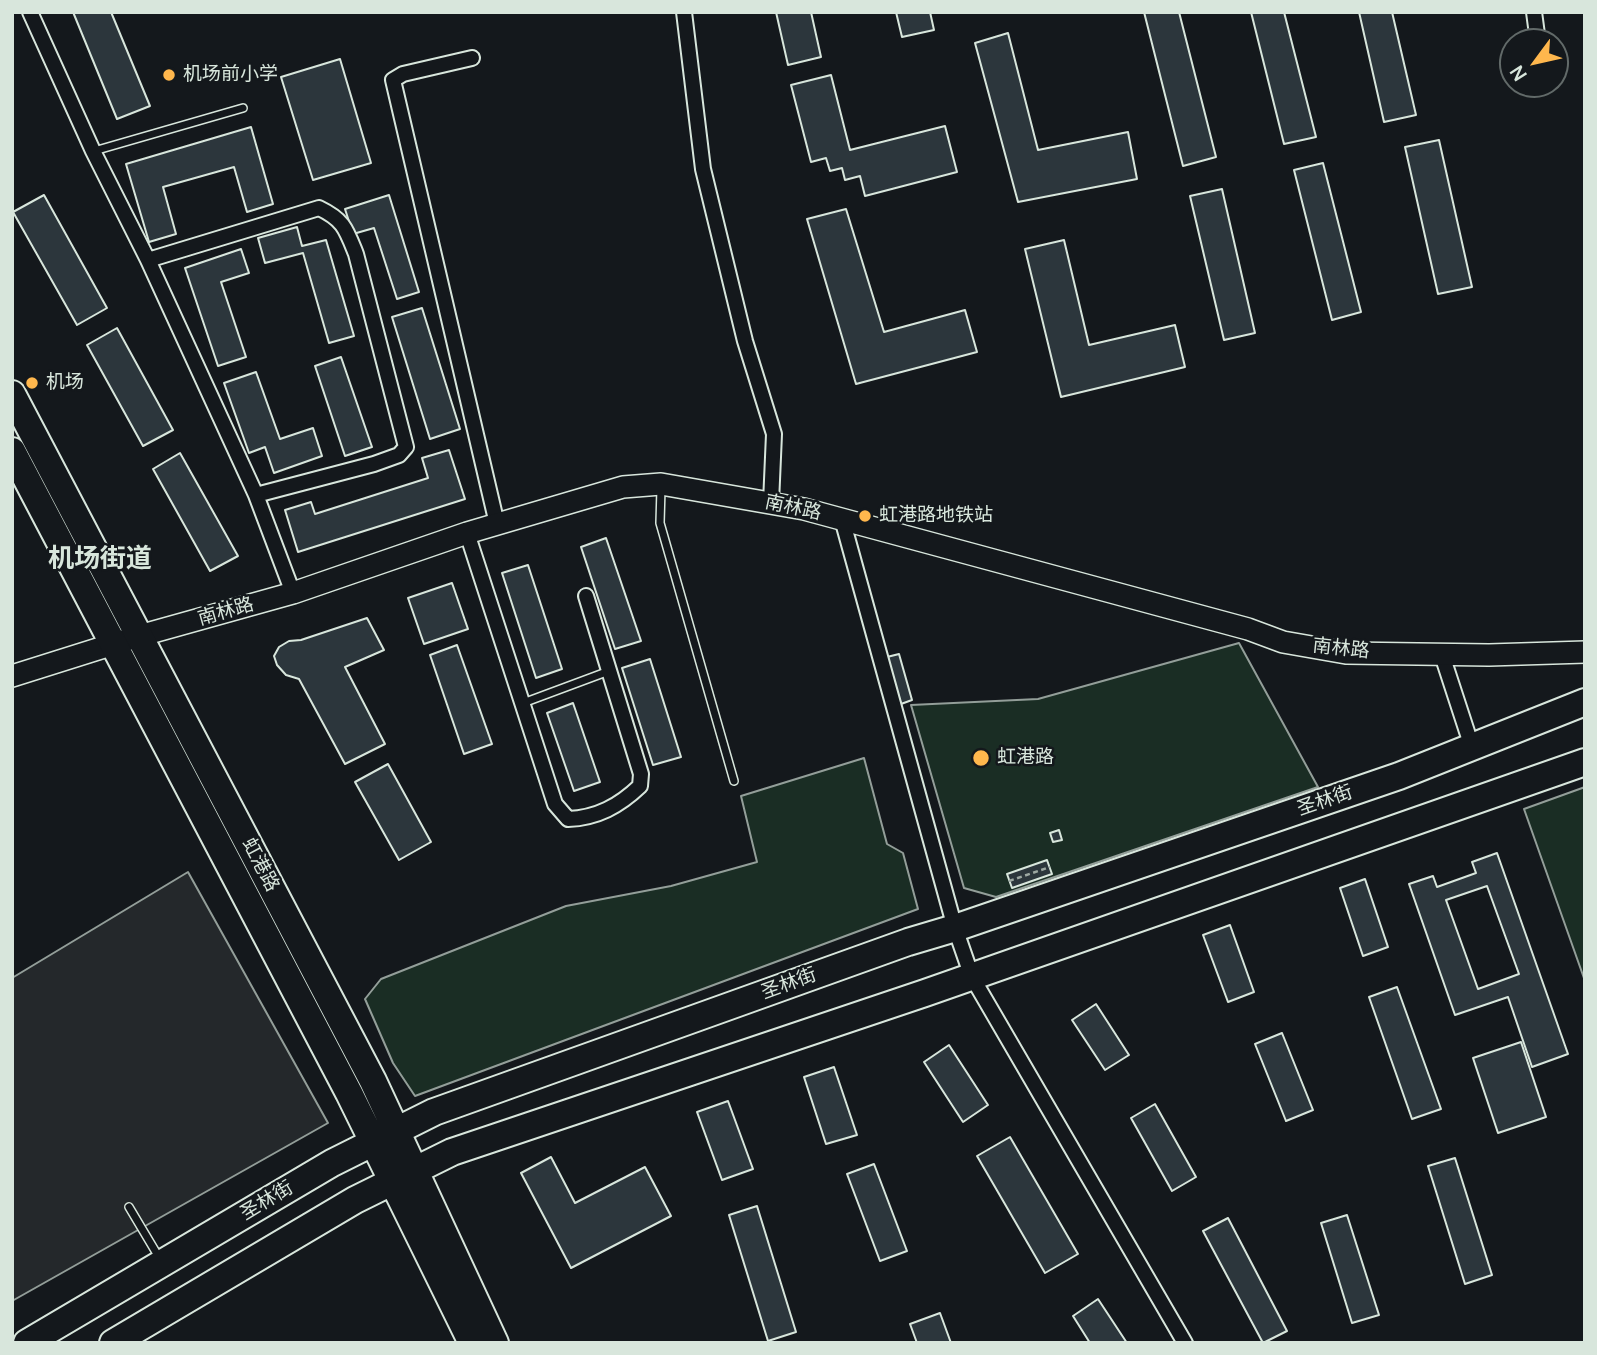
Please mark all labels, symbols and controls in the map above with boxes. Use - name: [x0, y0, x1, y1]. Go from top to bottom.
- north arrow: [1499, 28, 1569, 98]
- text: N: [1503, 61, 1533, 86]
- place label: 机场前小学: [183, 64, 278, 86]
- marker: 机场前小学: [161, 67, 177, 83]
- place label: 机场: [46, 372, 84, 394]
- marker: 机场: [24, 375, 40, 391]
- street label: 南林路: [763, 491, 823, 525]
- place label: 虹港路地铁站: [879, 505, 993, 527]
- marker: 虹港路地铁站: [857, 508, 873, 524]
- district label: 机场街道: [48, 544, 152, 576]
- street label: 南林路: [195, 593, 257, 631]
- street label: 南林路: [1311, 635, 1371, 663]
- place label: 虹港路: [997, 747, 1054, 769]
- marker: 虹港路: [971, 748, 991, 768]
- street label: 圣林街: [1294, 781, 1356, 821]
- street label: 虹港路: [237, 834, 283, 896]
- street label: 圣林街: [758, 964, 820, 1004]
- street label: 圣林街: [237, 1177, 297, 1225]

